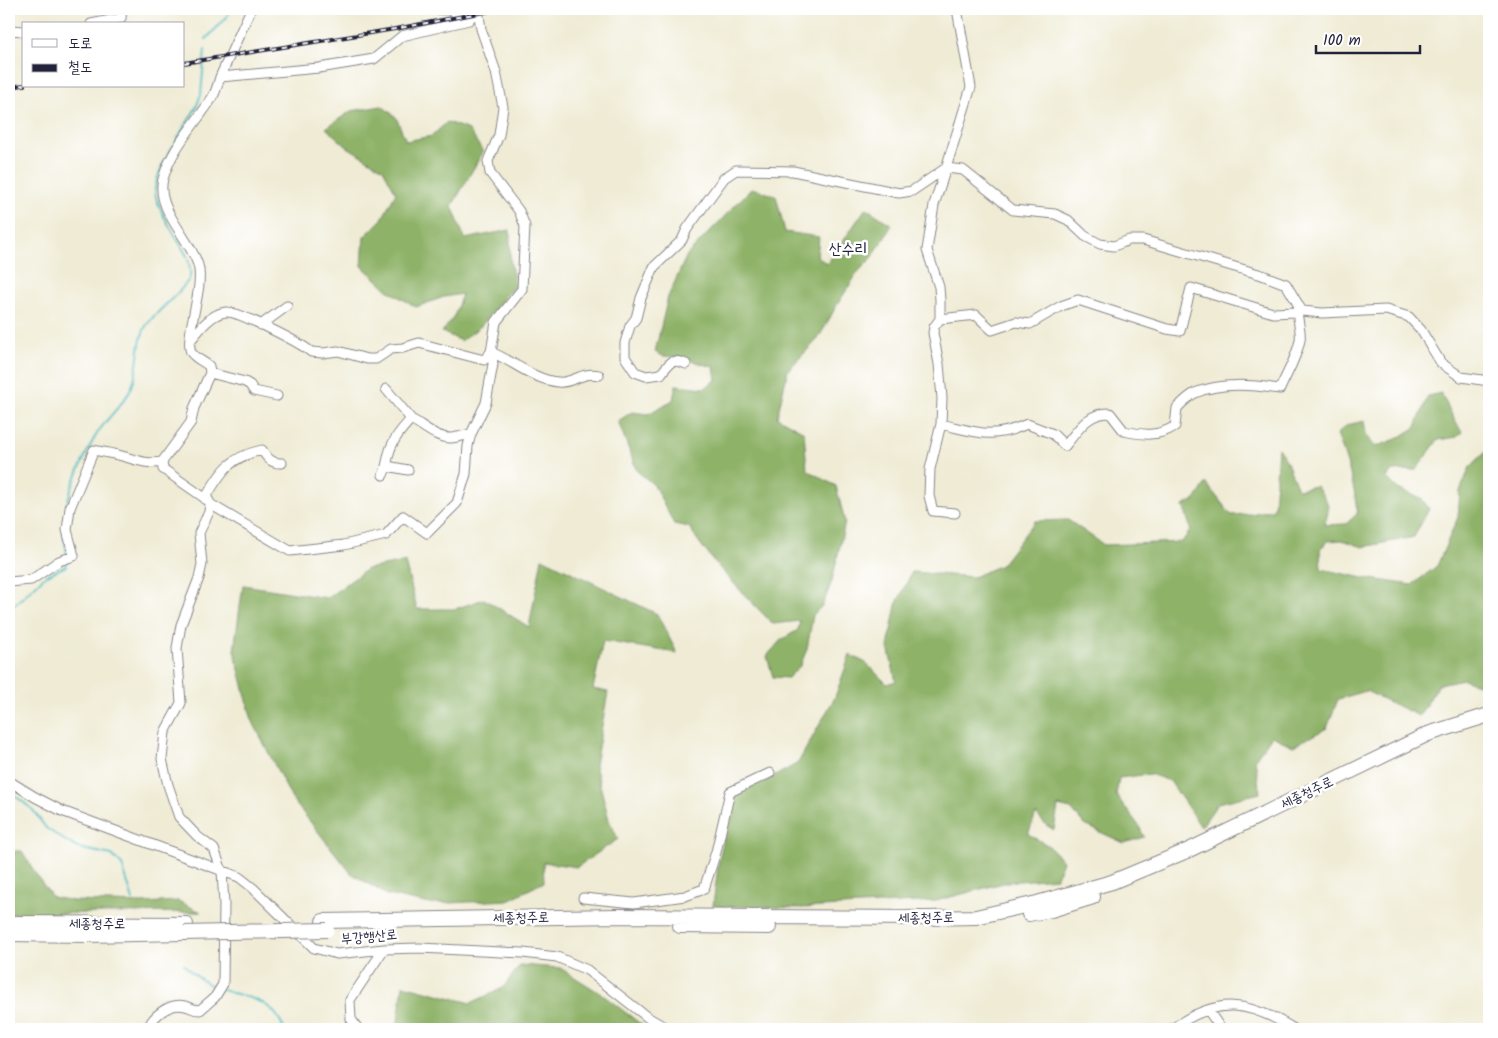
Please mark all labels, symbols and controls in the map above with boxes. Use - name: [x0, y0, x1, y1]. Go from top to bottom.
- legend: [22, 22, 185, 88]
- scale bar: [1316, 22, 1419, 54]
- text: 100 m: [1323, 29, 1361, 53]
- text: 도로: [68, 32, 92, 56]
- text: 철도: [68, 56, 92, 80]
- district label: 산수리: [829, 237, 867, 262]
- street label: 세종청주로: [1277, 771, 1337, 815]
- street label: 세종청주로: [493, 907, 549, 929]
- street label: 세종청주로: [898, 907, 954, 929]
- street label: 세종청주로: [69, 913, 125, 935]
- street label: 부강행산로: [340, 924, 398, 950]

